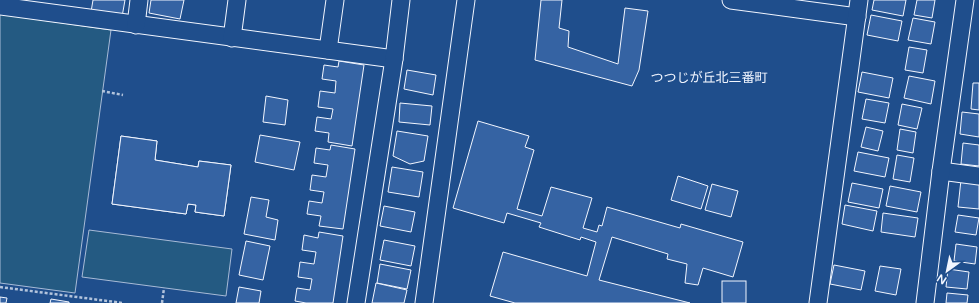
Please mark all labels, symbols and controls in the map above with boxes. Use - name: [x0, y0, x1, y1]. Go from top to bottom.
- district label: つつじが丘北三番町: [650, 70, 768, 86]
- north arrow: [927, 251, 967, 291]
- text: N: [935, 271, 949, 287]

